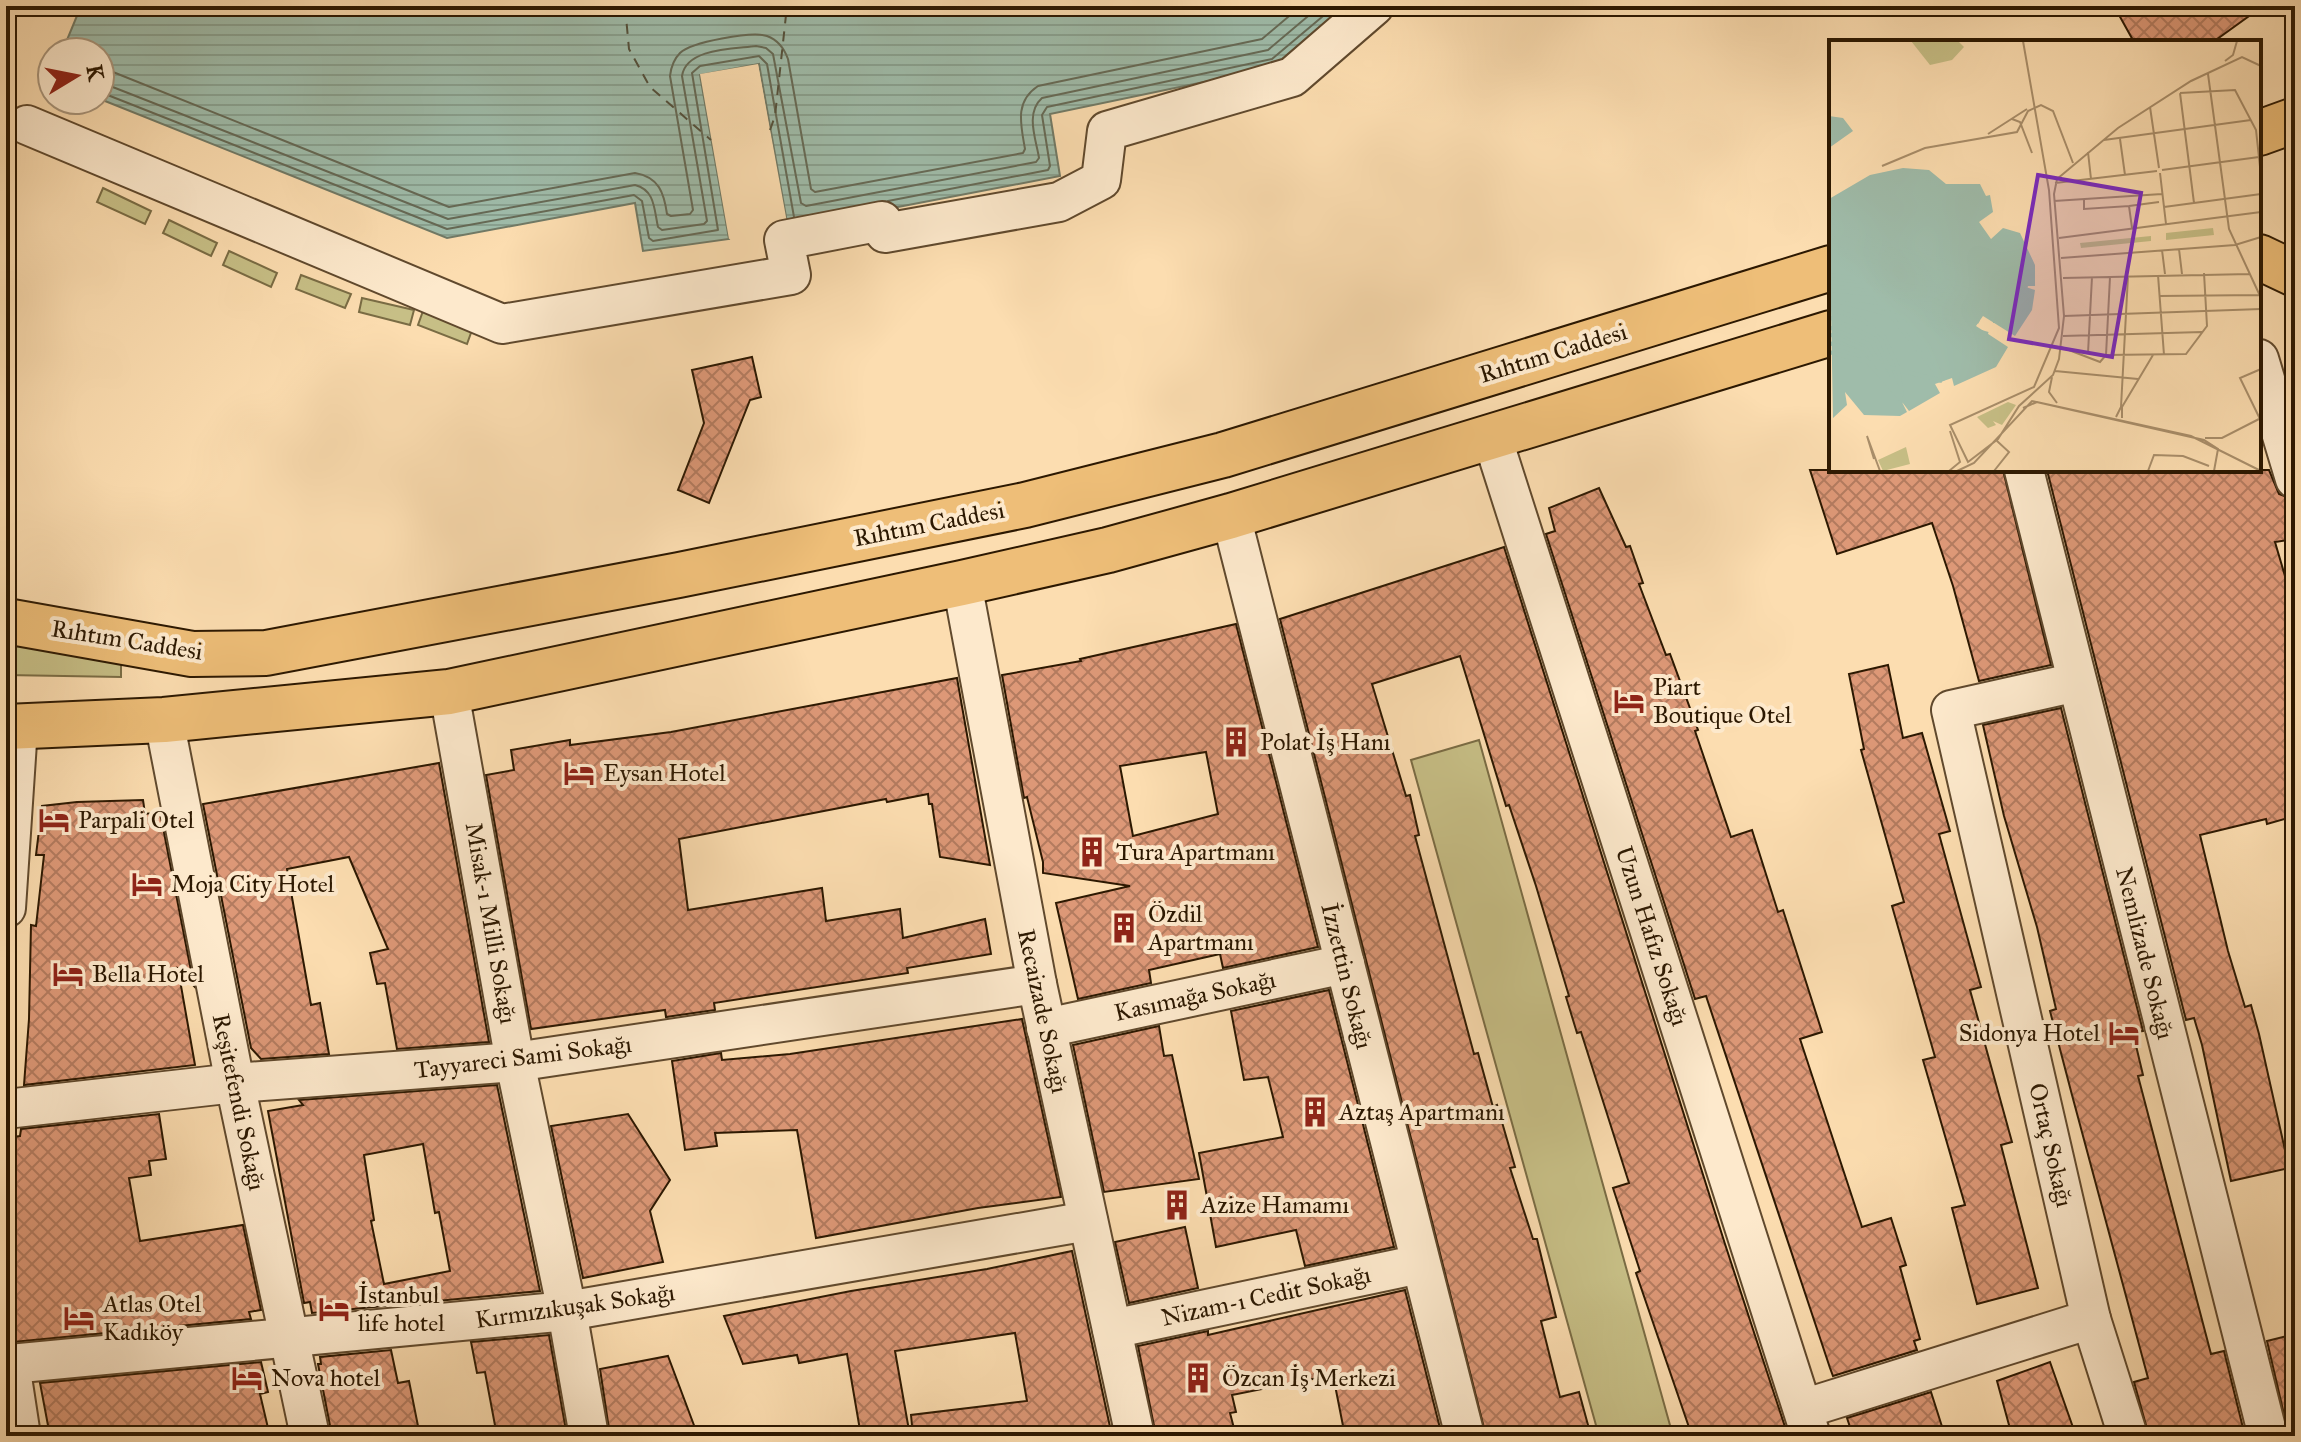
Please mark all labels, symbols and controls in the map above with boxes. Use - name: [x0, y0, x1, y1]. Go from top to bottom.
- north arrow: [36, 36, 116, 116]
- inset map: [1829, 40, 2261, 472]
- text: K: [81, 63, 110, 84]
- street label: Rıhtım Caddesi: [1475, 316, 1631, 390]
- street label: Rıhtım Caddesi: [851, 495, 1007, 553]
- street label: Rıhtım Caddesi: [49, 613, 205, 667]
- place label: Piart Boutique Otel: [1653, 672, 1792, 730]
- hotel icon: Piart Boutique Otel: [1612, 684, 1646, 718]
- building icon: Polat İş Hanı: [1219, 725, 1253, 759]
- place label: Polat İş Hanı: [1260, 727, 1391, 757]
- hotel icon: Eysan Hotel: [562, 756, 596, 790]
- place label: Eysan Hotel: [603, 758, 726, 788]
- hotel icon: Parpali Otel: [37, 803, 71, 837]
- place label: Parpali Otel: [78, 805, 195, 835]
- street label: Misak-ı Milli Sokağı: [459, 820, 524, 1026]
- building icon: Tura Apartmanı: [1075, 835, 1109, 869]
- place label: Tura Apartmanı: [1116, 837, 1275, 867]
- street label: Uzun Hafız Sokağı: [1609, 842, 1695, 1030]
- street label: Nemlizade Sokağı: [2109, 864, 2181, 1043]
- hotel icon: Moja City Hotel: [130, 867, 164, 901]
- place label: Moja City Hotel: [171, 869, 335, 899]
- place label: Özdil Apartmanı: [1147, 899, 1254, 957]
- street label: İzzettin Sokağı: [1314, 900, 1380, 1052]
- building icon: Özdil Apartmanı: [1107, 911, 1141, 945]
- street label: Recaizade Sokağı: [1011, 926, 1075, 1096]
- hotel icon: Bella Hotel: [51, 957, 85, 991]
- place label: Bella Hotel: [92, 959, 204, 989]
- street label: Kasımağa Sokağı: [1112, 964, 1279, 1028]
- street label: Reşitefendi Sokağı: [206, 1011, 272, 1194]
- hotel icon: Sidonya Hotel: [2107, 1016, 2141, 1050]
- place label: Sidonya Hotel: [1959, 1018, 2101, 1048]
- street label: Tayyareci Sami Sokağı: [412, 1029, 634, 1085]
- street label: Ortaç Sokağı: [2022, 1080, 2080, 1210]
- building icon: Aztaş Apartmanı: [1298, 1095, 1332, 1129]
- place label: Aztaş Apartmanı: [1338, 1097, 1505, 1127]
- building icon: Azize Hamamı: [1160, 1188, 1194, 1222]
- place label: Azize Hamamı: [1200, 1190, 1349, 1220]
- street label: Nizam-ı Cedit Sokağı: [1158, 1259, 1374, 1333]
- street label: Kırmızıkuşak Sokağı: [473, 1277, 677, 1335]
- place label: İstanbul life hotel: [358, 1280, 445, 1338]
- place label: Atlas Otel Kadıköy: [102, 1289, 202, 1347]
- hotel icon: İstanbul life hotel: [317, 1292, 351, 1326]
- hotel icon: Atlas Otel Kadıköy: [62, 1301, 96, 1335]
- hotel icon: Nova hotel: [230, 1361, 264, 1395]
- building icon: Özcan İş Merkezi: [1181, 1361, 1215, 1395]
- place label: Nova hotel: [271, 1363, 381, 1393]
- place label: Özcan İş Merkezi: [1222, 1363, 1396, 1393]

